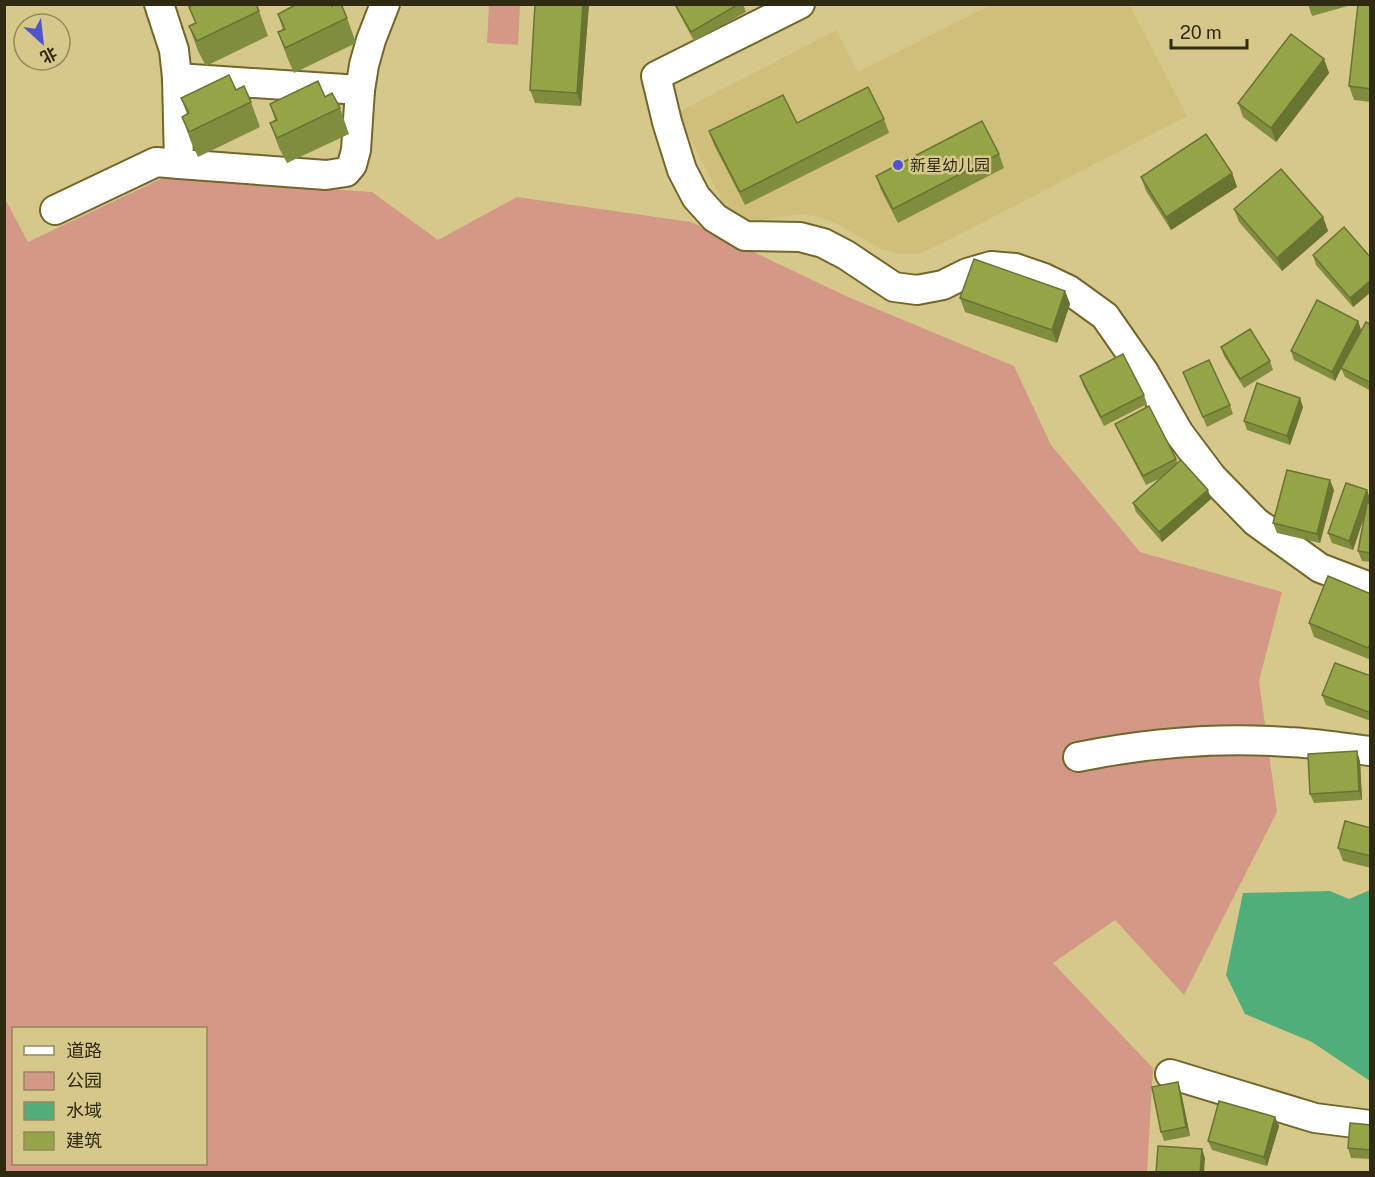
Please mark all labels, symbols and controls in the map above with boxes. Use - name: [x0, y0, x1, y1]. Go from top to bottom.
- north arrow: [12, 12, 72, 72]
- scale bar: [1171, 12, 1248, 50]
- text: 20 m: [1180, 22, 1222, 43]
- text: 北: [37, 43, 60, 67]
- place label: 新星幼儿园: [910, 156, 990, 175]
- marker: 新星幼儿园: [891, 158, 905, 172]
- legend: [12, 1027, 207, 1165]
- text: 道路: [66, 1040, 102, 1061]
- text: 公园: [66, 1070, 102, 1091]
- text: 水域: [66, 1100, 102, 1121]
- text: 建筑: [66, 1130, 102, 1151]

